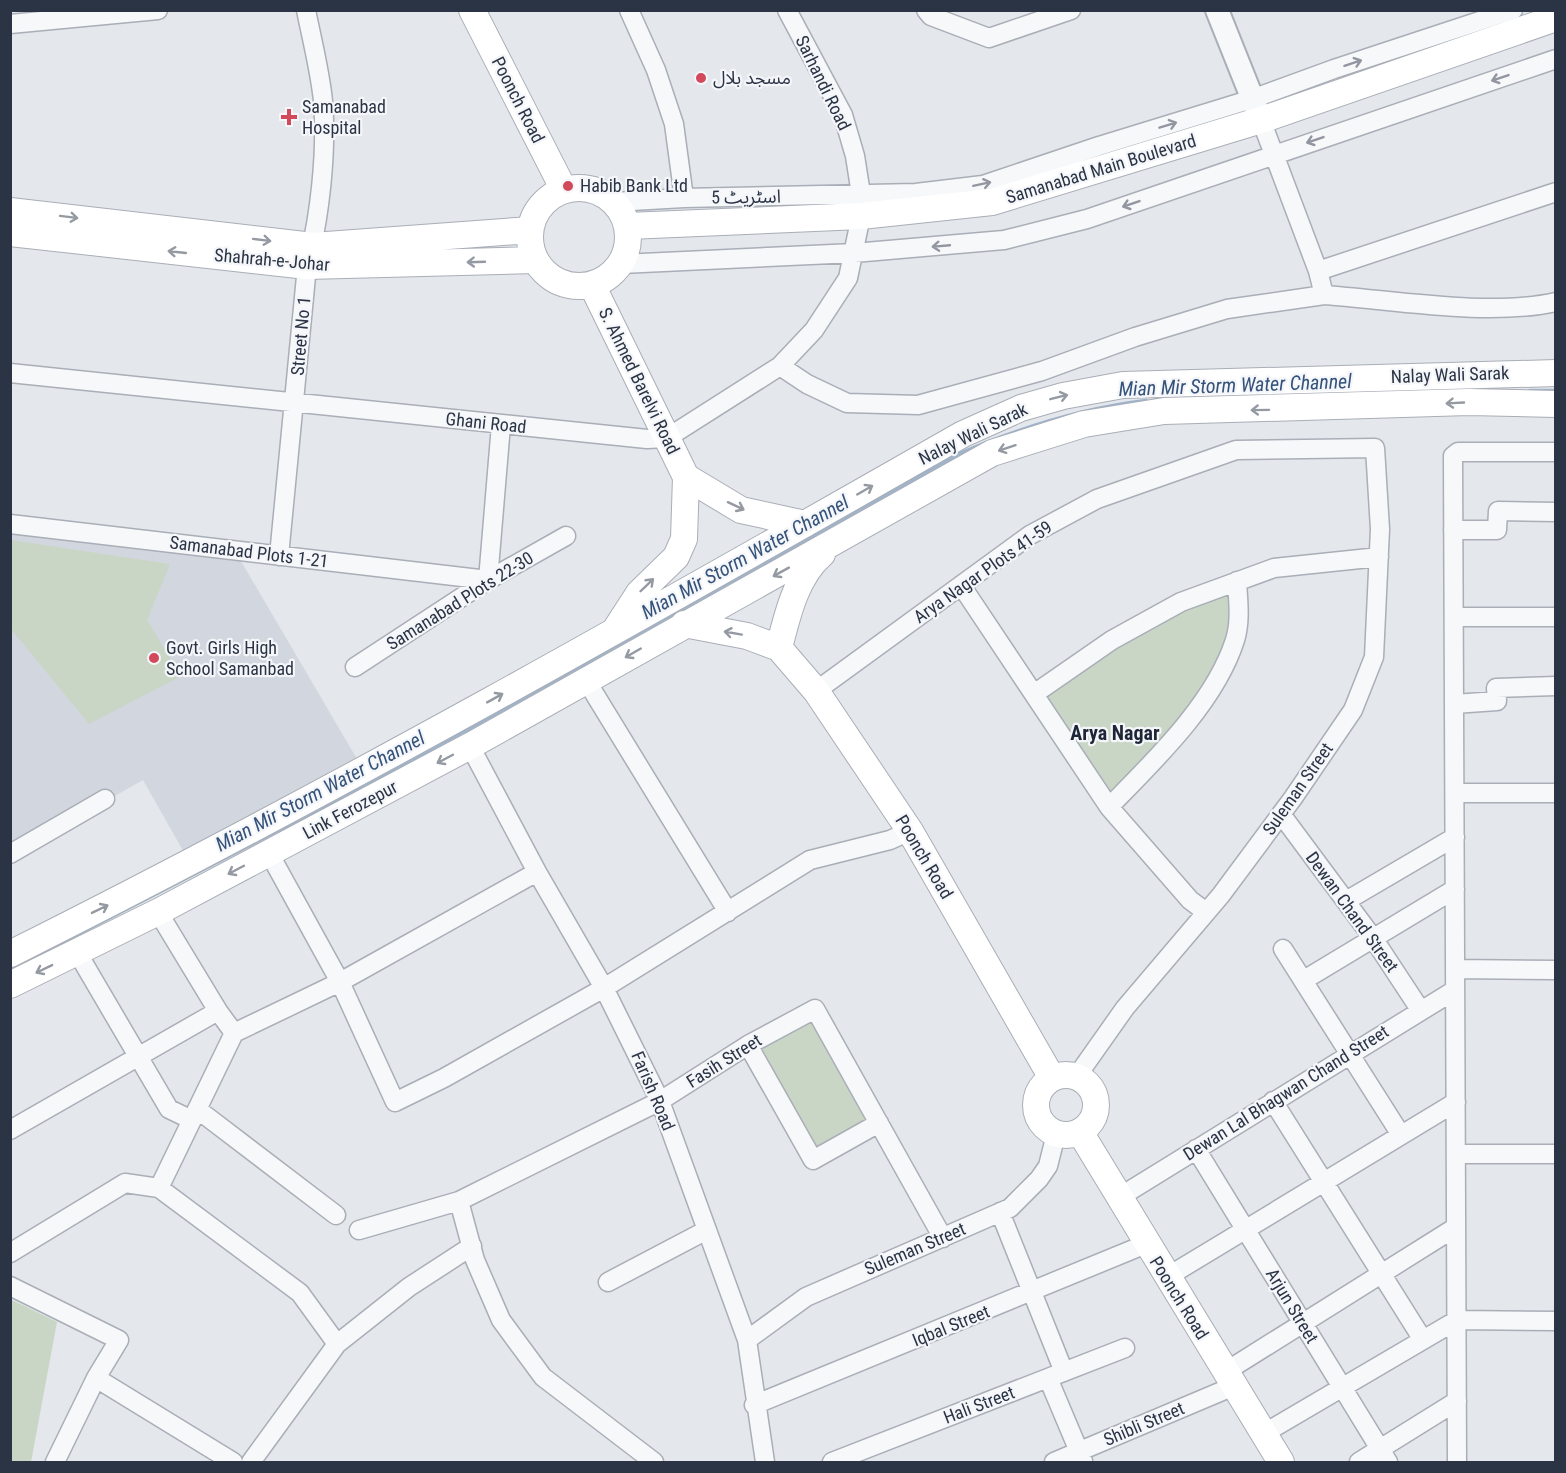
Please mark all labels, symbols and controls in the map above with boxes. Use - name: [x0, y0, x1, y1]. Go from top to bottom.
- street label: Sarhandi Road: [791, 32, 855, 134]
- street label: Poonch Road: [488, 53, 549, 146]
- one-way arrow: [1343, 57, 1362, 68]
- place label: مسجد بلال: [713, 67, 791, 89]
- marker: مسجد بلال: [694, 71, 708, 85]
- one-way arrow: [1491, 73, 1510, 84]
- place label: Samanabad Hospital: [302, 96, 386, 138]
- marker: Samanabad Hospital: [280, 108, 298, 126]
- one-way arrow: [1158, 119, 1177, 130]
- street label: Samanabad Main Boulevard: [1003, 130, 1198, 207]
- one-way arrow: [1306, 136, 1325, 147]
- place label: Habib Bank Ltd: [580, 175, 688, 196]
- one-way arrow: [972, 178, 991, 189]
- marker: Habib Bank Ltd: [561, 179, 575, 193]
- street label: اسٹریٹ 5: [711, 185, 781, 209]
- one-way arrow: [1122, 199, 1141, 210]
- one-way arrow: [58, 212, 78, 223]
- one-way arrow: [252, 235, 272, 246]
- one-way arrow: [932, 241, 952, 252]
- street label: Shahrah-e-Johar: [213, 244, 331, 275]
- one-way arrow: [168, 246, 187, 257]
- one-way arrow: [467, 256, 487, 267]
- street label: Street No 1: [287, 295, 314, 376]
- street label: S. Ahmed Barelvi Road: [595, 304, 684, 458]
- street label: Nalay Wali Sarak: [1391, 362, 1509, 387]
- water label: Mian Mir Storm Water Channel: [1118, 369, 1353, 401]
- one-way arrow: [1049, 391, 1068, 403]
- one-way arrow: [1446, 397, 1466, 408]
- street label: Nalay Wali Sarak: [915, 398, 1031, 469]
- one-way arrow: [1251, 404, 1271, 416]
- street label: Ghani Road: [445, 408, 527, 437]
- one-way arrow: [998, 444, 1017, 455]
- one-way arrow: [856, 484, 873, 496]
- water label: Mian Mir Storm Water Channel: [637, 490, 853, 624]
- one-way arrow: [727, 501, 745, 513]
- street label: Arya Nagar Plots 41-59: [910, 516, 1056, 627]
- street label: Samanabad Plots 1-21: [168, 531, 330, 572]
- street label: Samanabad Plots 22-30: [383, 547, 537, 654]
- one-way arrow: [773, 566, 790, 578]
- one-way arrow: [639, 578, 654, 592]
- one-way arrow: [723, 627, 743, 638]
- place label: Govt. Girls High School Samanbad: [166, 637, 294, 679]
- one-way arrow: [625, 648, 642, 660]
- marker: Govt. Girls High School Samanbad: [147, 651, 161, 665]
- one-way arrow: [486, 692, 503, 704]
- district label: Arya Nagar: [1070, 721, 1160, 745]
- water label: Mian Mir Storm Water Channel: [211, 725, 429, 856]
- street label: Suleman Street: [1258, 739, 1337, 839]
- one-way arrow: [437, 754, 455, 765]
- street label: Link Ferozepur: [299, 776, 401, 843]
- street label: Poonch Road: [891, 811, 958, 902]
- street label: Dewan Chand Street: [1302, 848, 1403, 976]
- one-way arrow: [228, 864, 245, 876]
- one-way arrow: [91, 903, 109, 914]
- one-way arrow: [35, 963, 53, 975]
- street label: Dewan Lal Bhagwan Chand Street: [1179, 1021, 1392, 1165]
- street label: Fasih Street: [682, 1029, 765, 1092]
- street label: Farish Road: [627, 1048, 679, 1133]
- street label: Suleman Street: [861, 1218, 969, 1279]
- street label: Poonch Road: [1146, 1252, 1213, 1343]
- street label: Arjun Street: [1262, 1264, 1323, 1347]
- street label: Iqbal Street: [909, 1301, 993, 1351]
- street label: Hali Street: [940, 1381, 1017, 1428]
- street label: Shibli Street: [1100, 1397, 1187, 1450]

